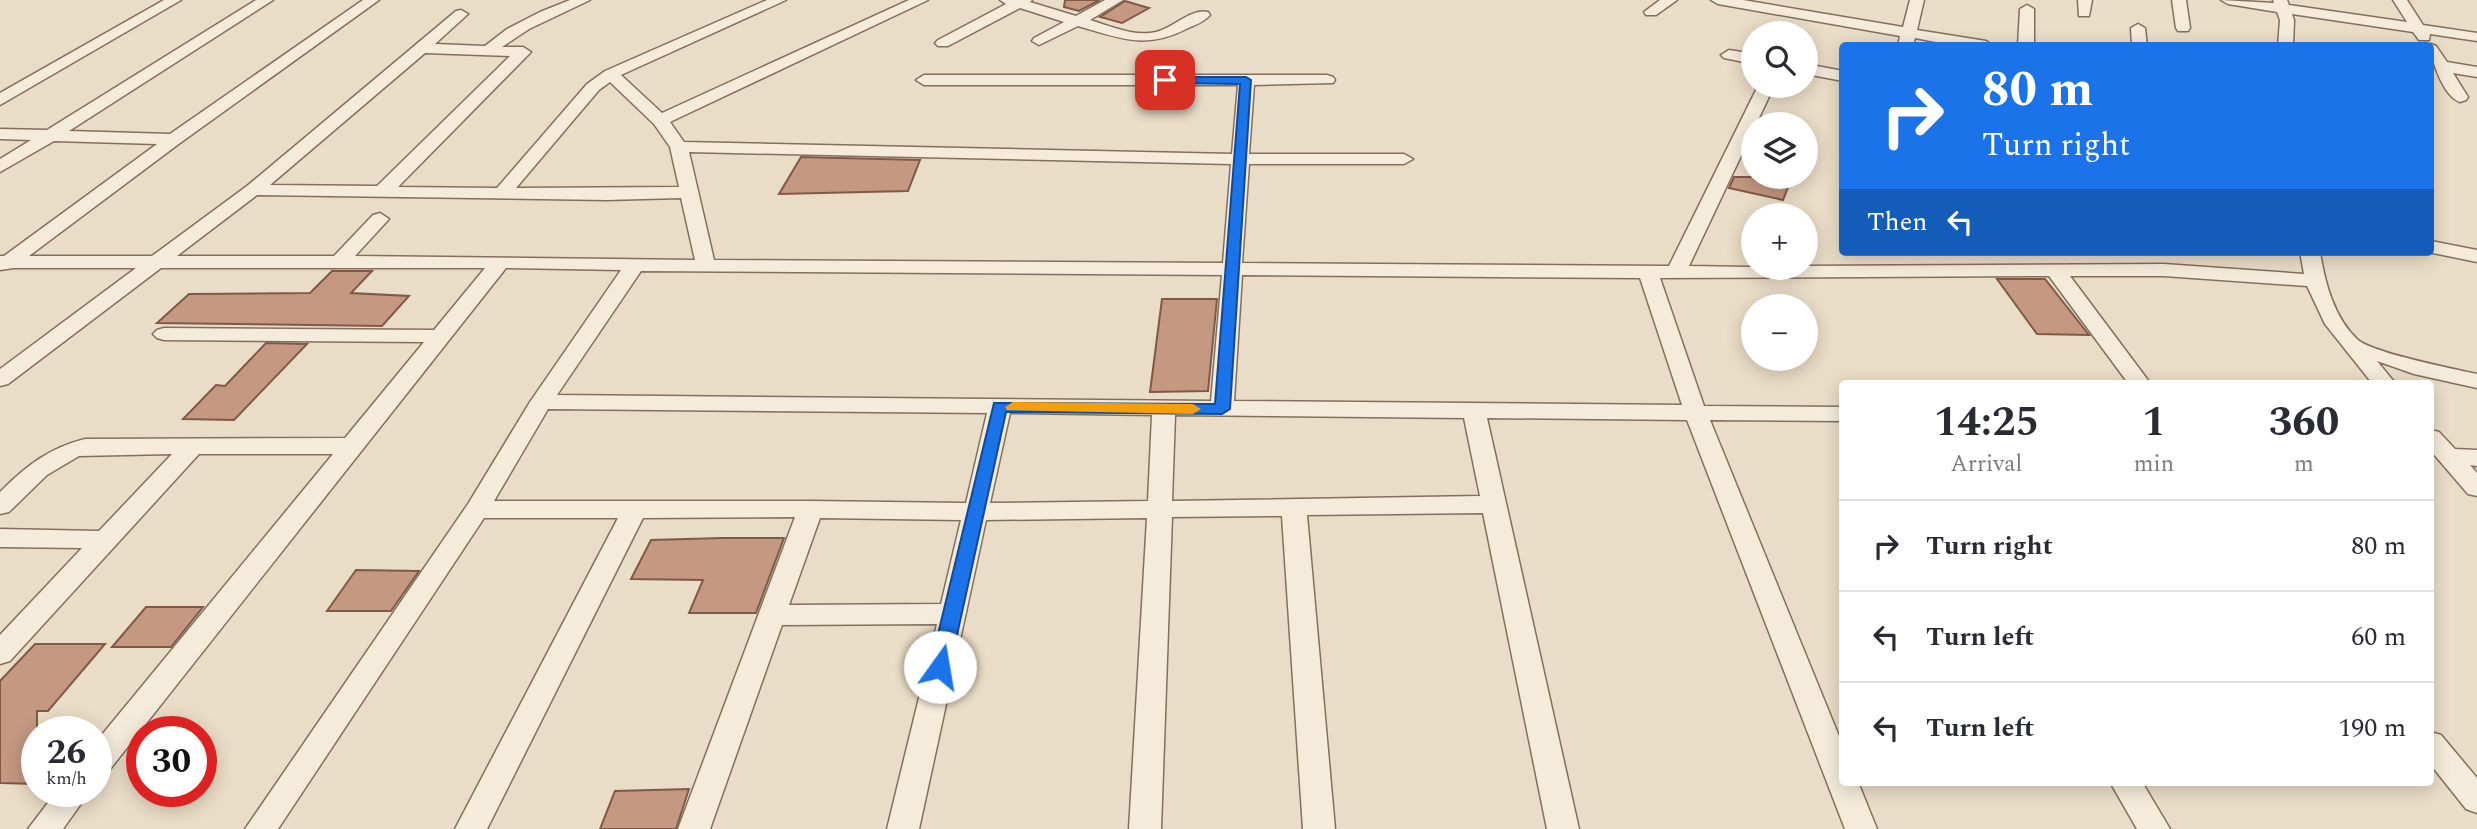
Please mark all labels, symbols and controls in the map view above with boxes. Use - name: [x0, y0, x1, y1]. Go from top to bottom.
- map controls: [1741, 21, 1818, 371]
- button: search: [1741, 21, 1818, 98]
- pin: [1135, 50, 1195, 110]
- text: 80 m: [1982, 53, 2093, 128]
- icon: arrive: [1146, 61, 1184, 99]
- icon: right: [1867, 70, 1958, 161]
- button: layers: [1741, 112, 1818, 189]
- text: Turn right: [1982, 121, 2130, 170]
- text: Then: [1867, 202, 1927, 242]
- button: +: [1741, 203, 1818, 280]
- icon: left: [1941, 203, 1979, 241]
- button: −: [1741, 294, 1818, 371]
- text: 14:25: [1934, 391, 2039, 454]
- text: 1: [2142, 391, 2166, 454]
- text: 360: [2269, 391, 2339, 454]
- text: Arrival: [1951, 447, 2022, 482]
- text: min: [2134, 447, 2174, 482]
- text: m: [2294, 447, 2314, 482]
- text: Turn right: [1926, 526, 2053, 566]
- text: 80 m: [2351, 526, 2406, 566]
- icon: right: [1867, 527, 1905, 565]
- text: Turn left: [1926, 617, 2034, 657]
- text: 60 m: [2351, 617, 2406, 657]
- icon: left: [1867, 618, 1905, 656]
- position arrow: [903, 630, 977, 704]
- text: Turn left: [1926, 708, 2034, 748]
- text: 190 m: [2338, 708, 2406, 748]
- icon: left: [1867, 709, 1905, 747]
- speed limit sign: 30: [126, 716, 217, 807]
- text: 26: [47, 726, 86, 779]
- text: km/h: [46, 765, 87, 792]

